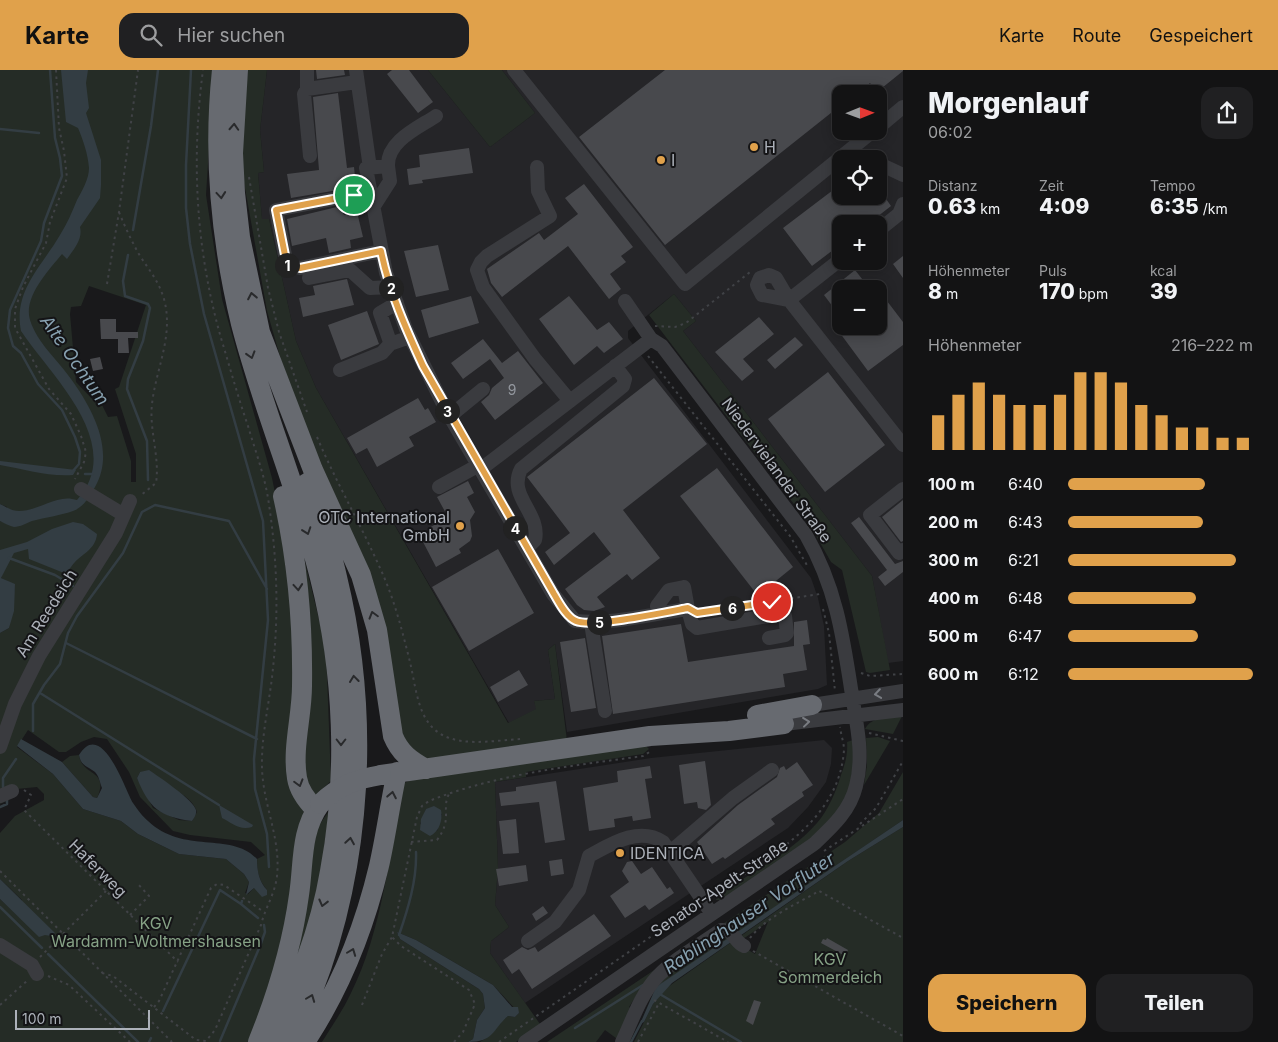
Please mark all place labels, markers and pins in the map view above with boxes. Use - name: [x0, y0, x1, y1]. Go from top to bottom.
- place label: H: [764, 137, 776, 157]
- marker: H: [748, 141, 760, 153]
- place label: I: [671, 150, 675, 170]
- marker: I: [655, 154, 667, 166]
- pin: [333, 174, 375, 216]
- pin: 1: [274, 252, 300, 278]
- pin: 2: [378, 276, 404, 300]
- pin: 3: [434, 398, 460, 424]
- place label: OTC International GmbH: [318, 507, 450, 545]
- pin: 4: [502, 516, 528, 540]
- marker: OTC International GmbH: [454, 520, 466, 532]
- pin: [751, 581, 793, 623]
- pin: 6: [720, 596, 744, 620]
- pin: 5: [586, 610, 612, 634]
- place label: IDENTICA: [630, 843, 705, 863]
- marker: IDENTICA: [614, 847, 626, 859]

